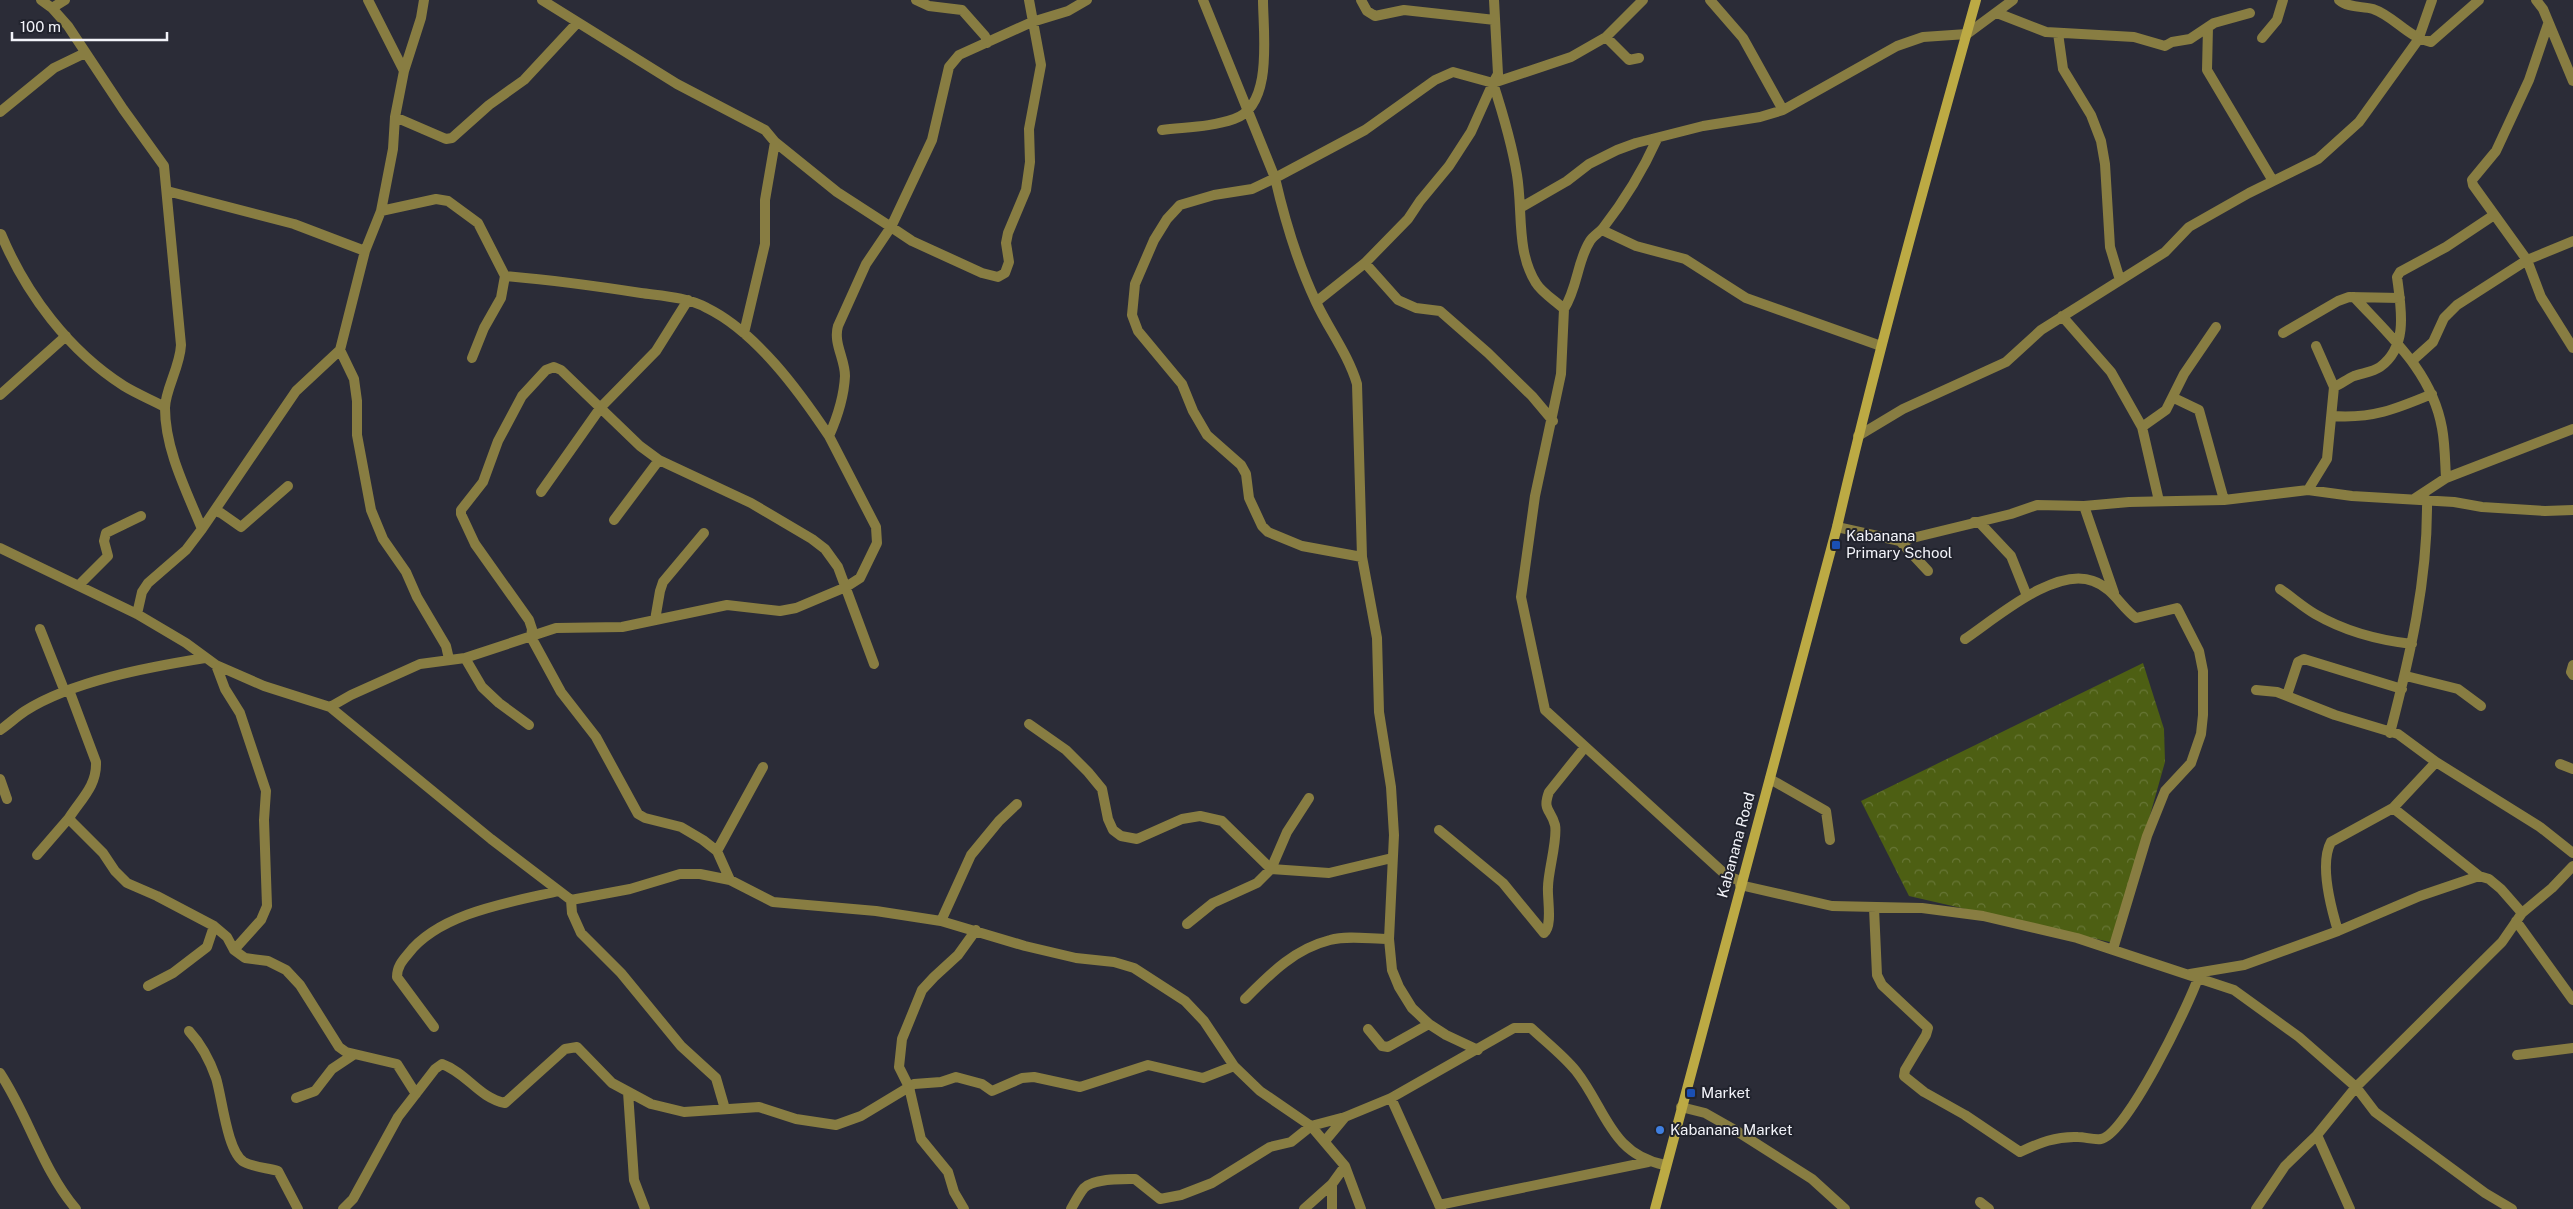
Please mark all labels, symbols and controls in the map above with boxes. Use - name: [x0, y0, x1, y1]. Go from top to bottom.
- scale bar: [12, 10, 168, 42]
- text: 100 m: [20, 18, 61, 35]
- place label: Kabanana Primary School: [1846, 527, 1952, 561]
- marker: Kabanana Primary School: [1830, 539, 1842, 551]
- street label: Kabanana Road: [1713, 790, 1758, 900]
- place label: Market: [1701, 1084, 1751, 1101]
- marker: Market: [1685, 1087, 1697, 1099]
- place label: Kabanana Market: [1670, 1121, 1793, 1138]
- marker: Kabanana Market: [1654, 1124, 1666, 1136]

